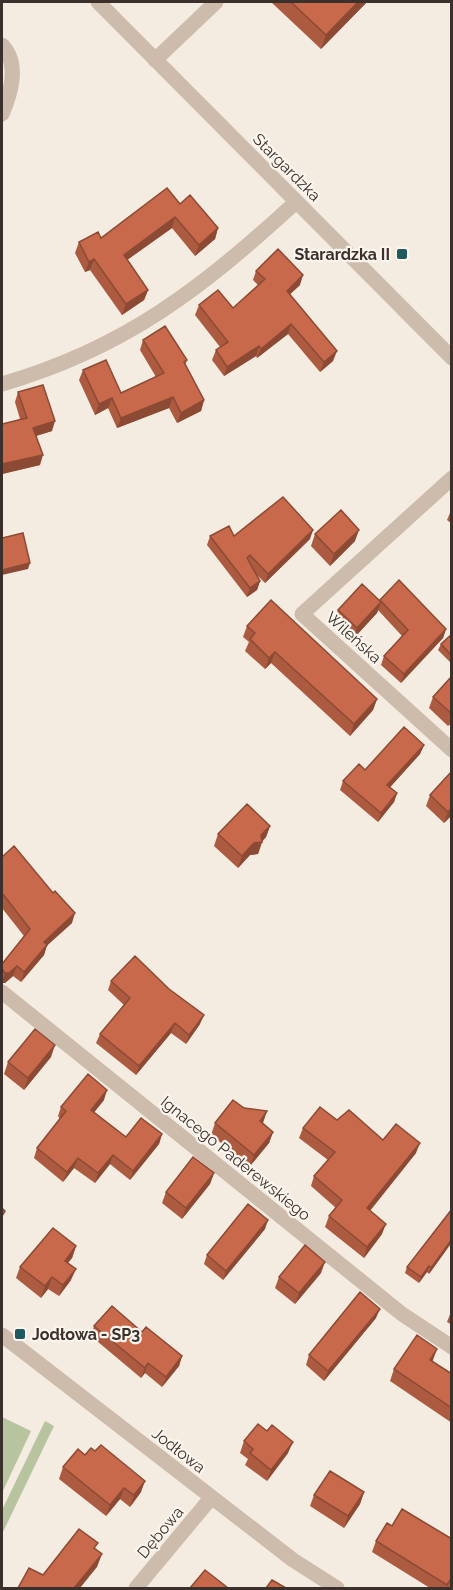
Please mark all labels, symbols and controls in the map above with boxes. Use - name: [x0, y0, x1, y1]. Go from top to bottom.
- street label: Stargardzka: [249, 130, 324, 205]
- place label: Starardzka II: [294, 245, 390, 264]
- marker: Starardzka II: [395, 247, 409, 261]
- street label: Wileńska: [322, 607, 385, 667]
- street label: Ignacego Paderewskiego: [157, 1092, 314, 1225]
- place label: Jodłowa - SP3: [32, 1325, 140, 1344]
- marker: Jodłowa - SP3: [13, 1327, 27, 1341]
- street label: Jodłowa: [148, 1424, 209, 1477]
- street label: Dębowa: [133, 1503, 187, 1562]

